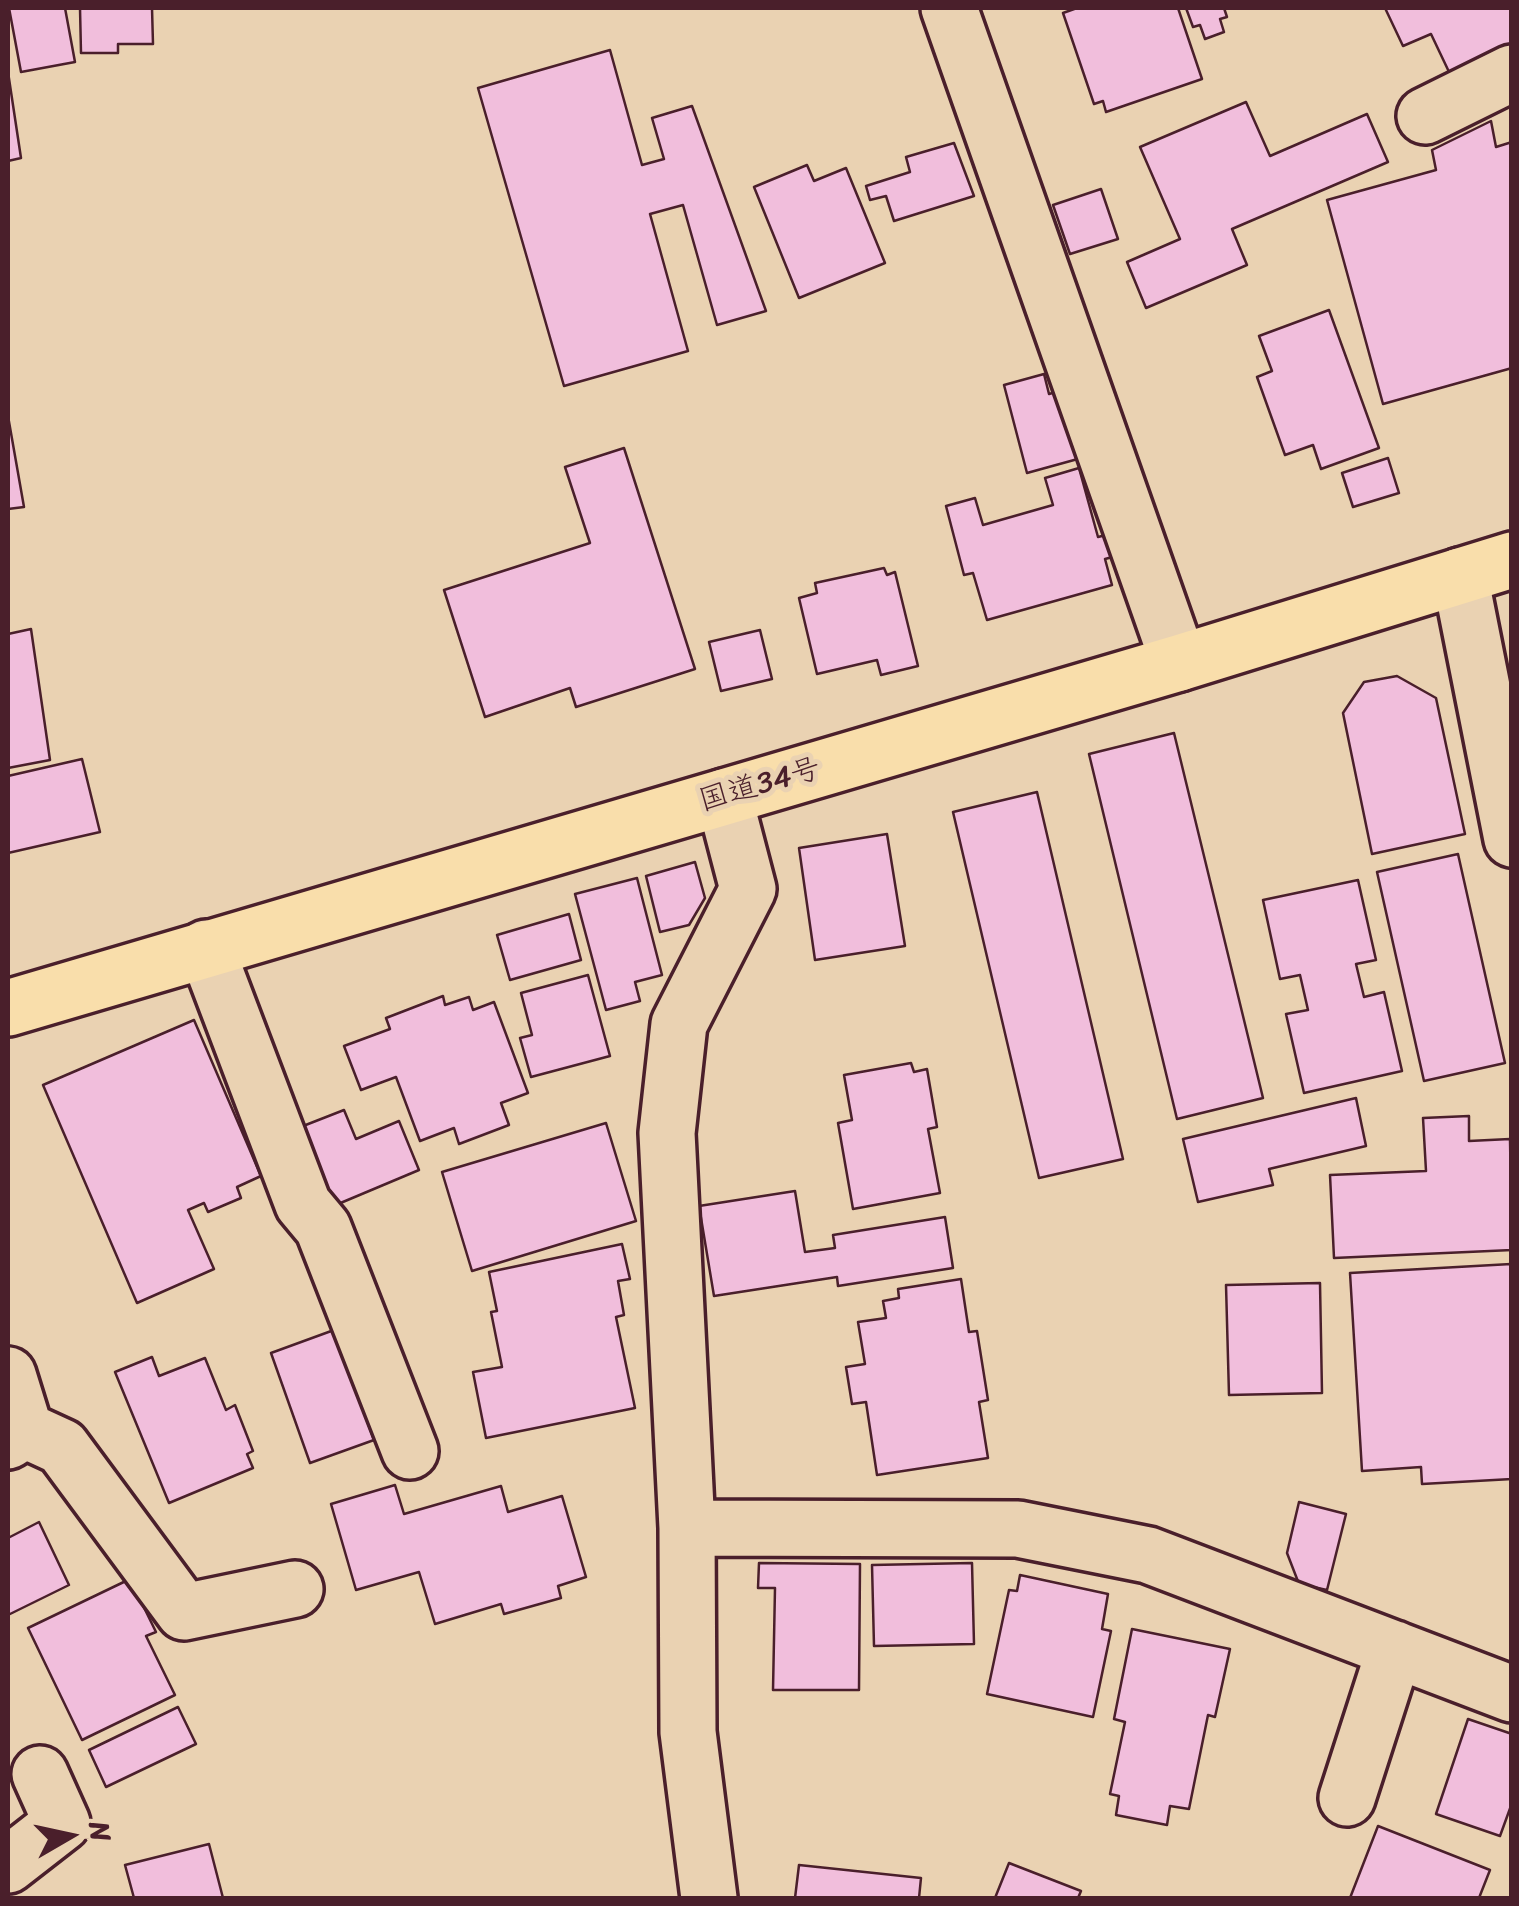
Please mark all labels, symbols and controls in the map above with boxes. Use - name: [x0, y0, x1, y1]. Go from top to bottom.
- street label: 国道34号: [695, 751, 825, 821]
- north arrow: [20, 1786, 120, 1886]
- text: N: [74, 1818, 126, 1845]

